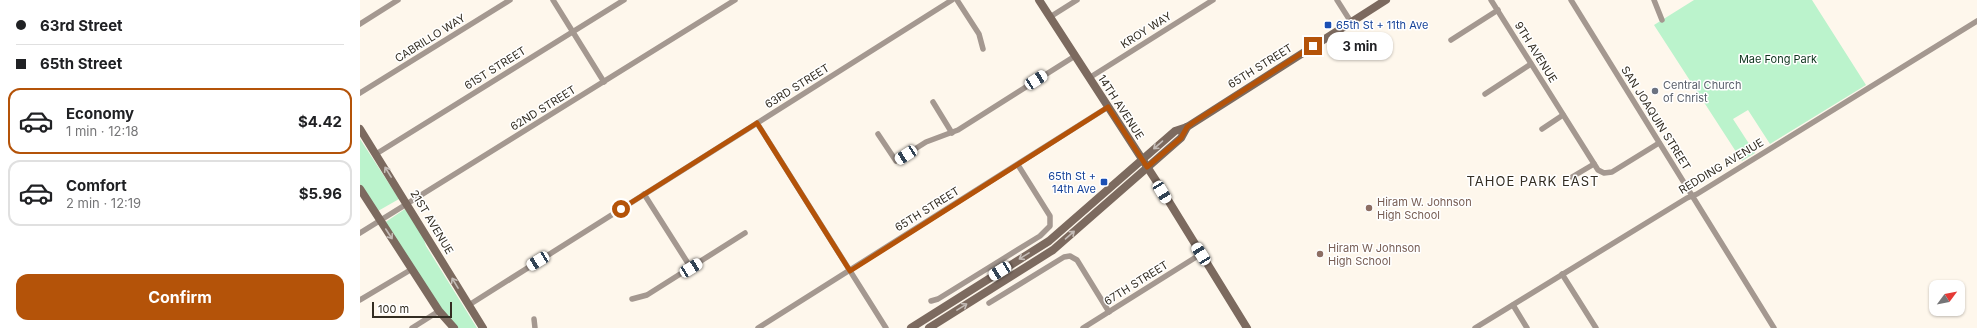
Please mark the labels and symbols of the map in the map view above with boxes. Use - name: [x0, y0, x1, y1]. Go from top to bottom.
- street label: KROY WAY: [1118, 9, 1175, 51]
- street label: CABRILLO WAY: [392, 10, 468, 65]
- place label: 65th St + 11th Ave: [1336, 18, 1428, 32]
- street label: 9TH AVENUE: [1512, 19, 1560, 85]
- marker: 65th St + 11th Ave: [1323, 20, 1333, 30]
- callout: 3 min: [1327, 32, 1393, 60]
- route end: [1304, 37, 1322, 55]
- street label: 65TH STREET: [1225, 41, 1295, 91]
- street label: 61ST STREET: [462, 43, 528, 93]
- park label: Mae Fong Park: [1739, 52, 1817, 66]
- street label: 63RD STREET: [762, 61, 832, 111]
- street label: SAN JOAQUIN STREET: [1618, 63, 1694, 173]
- car: [1023, 68, 1049, 92]
- street label: 14TH AVENUE: [1095, 72, 1147, 142]
- place label: Central Church of Christ: [1663, 78, 1741, 105]
- street label: 62ND STREET: [508, 82, 578, 134]
- marker: Central Church of Christ: [1650, 86, 1660, 96]
- street label: REDDING AVENUE: [1676, 135, 1766, 197]
- one-way arrow: [1153, 140, 1164, 149]
- car: [893, 143, 919, 167]
- one-way arrow: [383, 166, 391, 178]
- place label: 65th St + 14th Ave: [1048, 169, 1096, 196]
- district label: TAHOE PARK EAST: [1467, 173, 1599, 189]
- marker: 65th St + 14th Ave: [1099, 177, 1109, 187]
- car: [1151, 179, 1173, 205]
- street label: 65TH STREET: [892, 184, 962, 234]
- street label: 21ST AVENUE: [407, 187, 457, 257]
- place label: Hiram W. Johnson High School: [1377, 195, 1472, 222]
- route start: [612, 200, 630, 218]
- marker: Hiram W. Johnson High School: [1364, 203, 1374, 213]
- one-way arrow: [385, 228, 393, 240]
- one-way arrow: [1065, 231, 1075, 240]
- car: [1190, 241, 1212, 267]
- place label: Hiram W Johnson High School: [1328, 241, 1421, 268]
- marker: Hiram W Johnson High School: [1315, 249, 1325, 259]
- car: [525, 250, 551, 272]
- one-way arrow: [1018, 253, 1030, 261]
- car: [678, 257, 704, 279]
- street label: 67TH STREET: [1101, 258, 1171, 308]
- car: [987, 260, 1013, 282]
- one-way arrow: [451, 277, 459, 289]
- north arrow: [1929, 280, 1965, 316]
- scale bar: [372, 300, 452, 319]
- one-way arrow: [956, 303, 967, 311]

